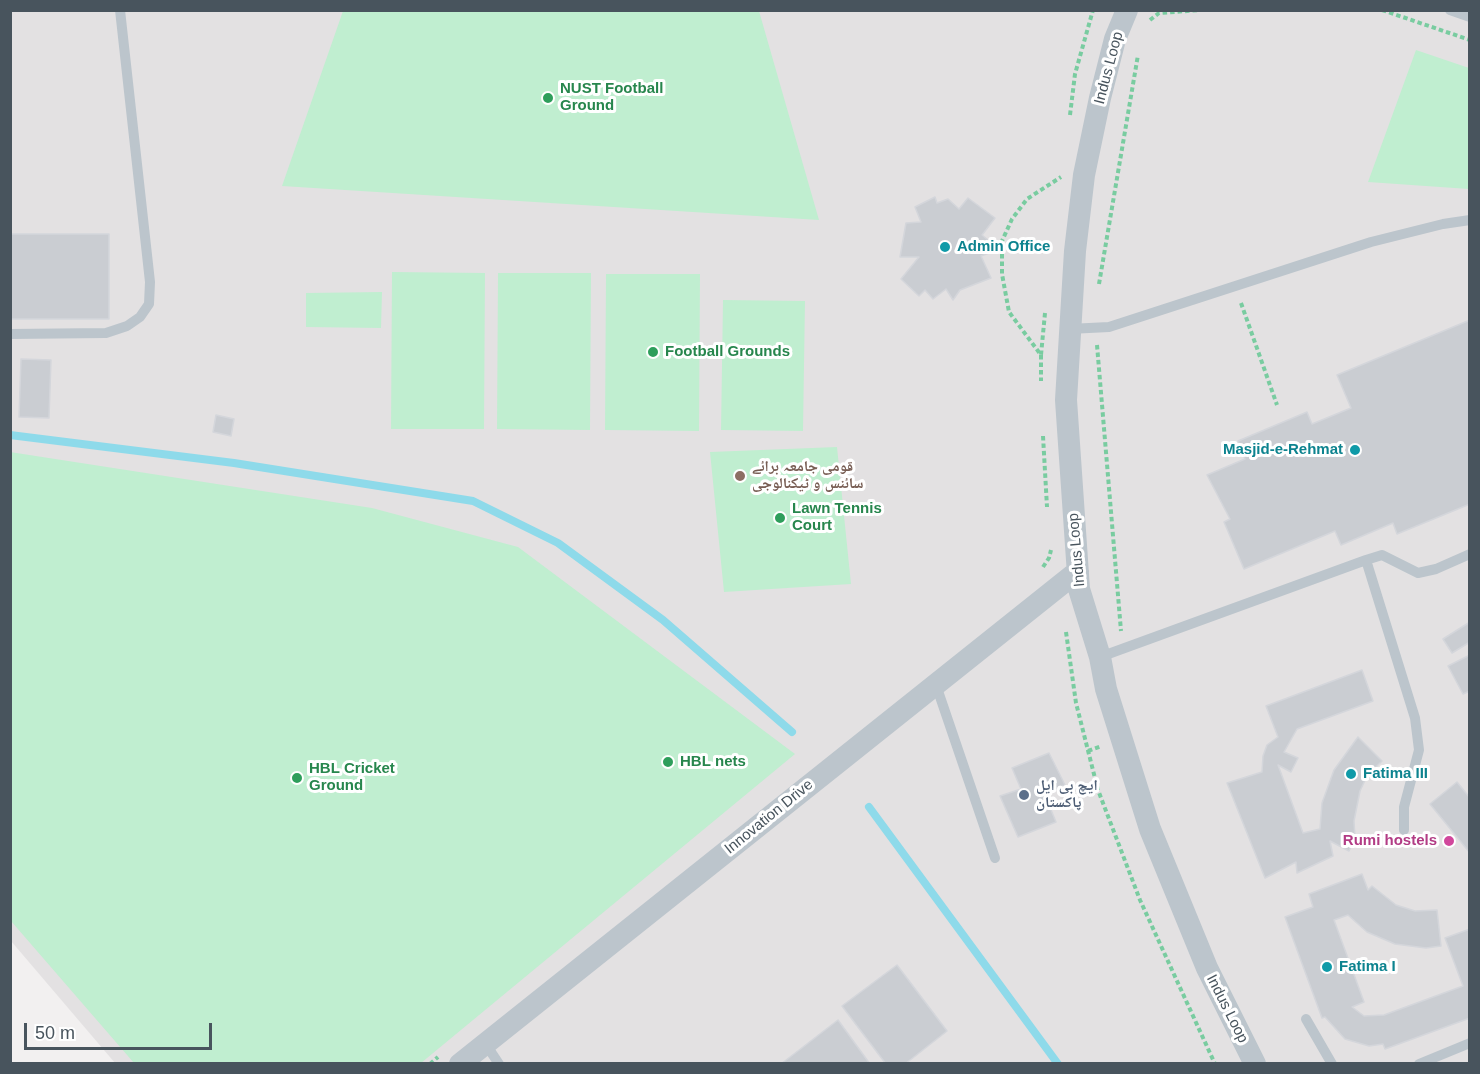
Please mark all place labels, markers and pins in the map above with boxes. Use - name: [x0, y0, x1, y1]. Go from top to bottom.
- place label: NUST Football Ground: [560, 80, 663, 115]
- marker: NUST Football Ground: [541, 91, 555, 105]
- place label: Admin Office: [957, 238, 1050, 256]
- marker: Admin Office: [938, 240, 952, 254]
- place label: Football Grounds: [665, 343, 790, 361]
- marker: Football Grounds: [646, 345, 660, 359]
- place label: Masjid-e-Rehmat: [1223, 441, 1343, 459]
- marker: Masjid-e-Rehmat: [1348, 443, 1362, 457]
- place label: قومی جامعہ برائے سائنس و ٹیکنالوجی: [752, 458, 864, 493]
- marker: قومی جامعہ برائے سائنس و ٹیکنالوجی: [733, 469, 747, 483]
- place label: Lawn Tennis Court: [792, 500, 882, 535]
- marker: Lawn Tennis Court: [773, 511, 787, 525]
- place label: HBL nets: [680, 753, 746, 771]
- marker: HBL nets: [661, 755, 675, 769]
- place label: HBL Cricket Ground: [309, 760, 395, 795]
- place label: Fatima III: [1363, 765, 1428, 783]
- marker: Fatima III: [1344, 767, 1358, 781]
- marker: HBL Cricket Ground: [290, 771, 304, 785]
- place label: ایچ بی ایل پاکستان: [1036, 777, 1098, 812]
- marker: ایچ بی ایل پاکستان: [1017, 788, 1031, 802]
- place label: Rumi hostels: [1343, 832, 1437, 850]
- marker: Rumi hostels: [1442, 834, 1456, 848]
- place label: Fatima I: [1339, 958, 1396, 976]
- marker: Fatima I: [1320, 960, 1334, 974]

